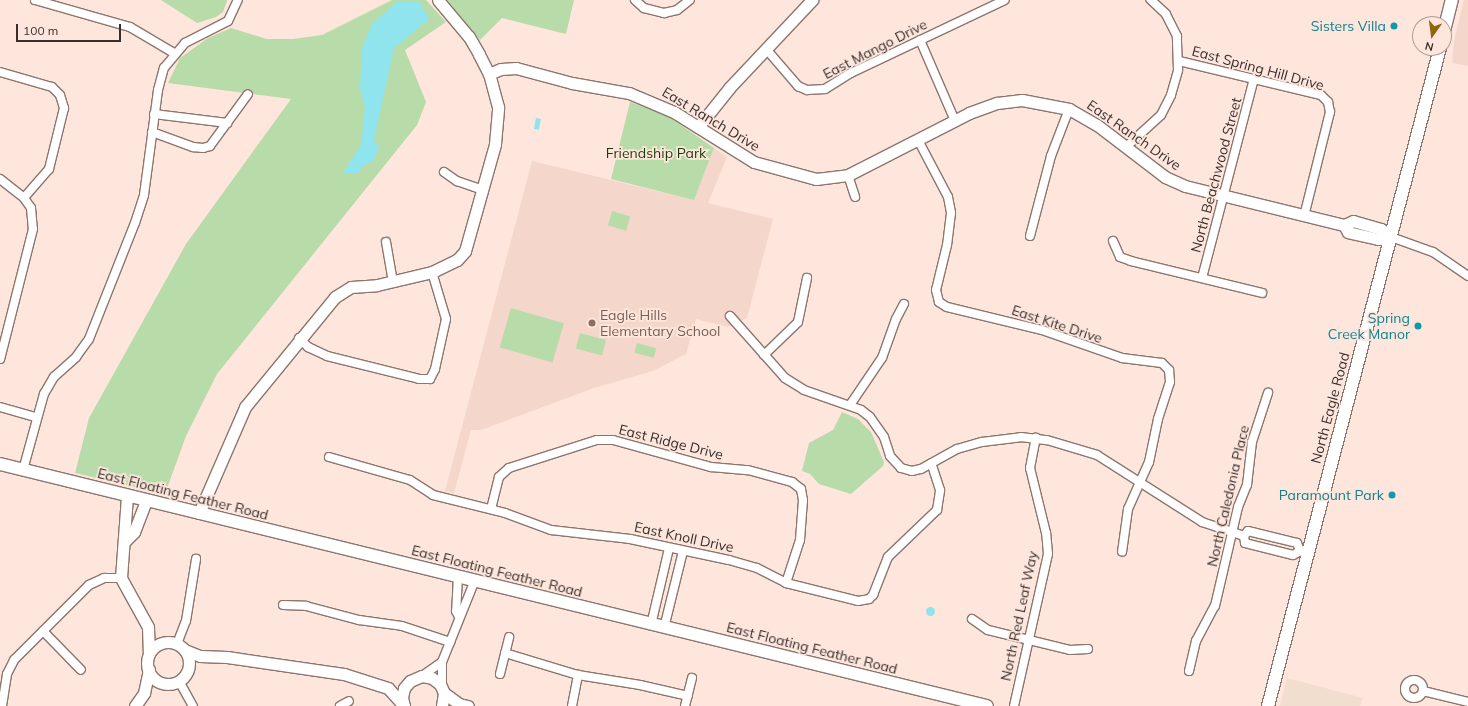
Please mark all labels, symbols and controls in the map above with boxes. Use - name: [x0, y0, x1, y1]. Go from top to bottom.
- scale bar: [18, 16, 123, 42]
- street label: East Mango Drive: [820, 16, 930, 82]
- north arrow: [1412, 16, 1452, 56]
- place label: Sisters Villa: [1311, 18, 1386, 34]
- marker: Sisters Villa: [1389, 21, 1399, 31]
- text: 100 m: [23, 23, 58, 38]
- text: N: [1424, 39, 1435, 54]
- street label: East Spring Hill Drive: [1190, 42, 1326, 94]
- street label: East Ranch Drive: [659, 83, 763, 155]
- street label: East Ranch Drive: [1084, 96, 1184, 174]
- street label: North Beachwood Street: [1187, 96, 1245, 254]
- park label: Friendship Park: [606, 145, 706, 161]
- street label: East Kite Drive: [1010, 301, 1104, 347]
- place label: Eagle Hills Elementary School: [600, 307, 720, 340]
- place label: Spring Creek Manor: [1328, 310, 1410, 342]
- marker: Eagle Hills Elementary School: [587, 318, 597, 328]
- marker: Spring Creek Manor: [1413, 321, 1423, 331]
- street label: North Eagle Road: [1307, 351, 1353, 465]
- street label: East Ridge Drive: [617, 421, 725, 463]
- street label: North Caledonia Place: [1204, 424, 1252, 568]
- street label: East Floating Feather Road: [96, 465, 270, 523]
- place label: Paramount Park: [1279, 487, 1384, 503]
- marker: Paramount Park: [1387, 490, 1397, 500]
- street label: East Knoll Drive: [633, 518, 735, 556]
- street label: East Floating Feather Road: [410, 542, 584, 600]
- street label: North Red Leaf Way: [997, 550, 1041, 682]
- street label: East Floating Feather Road: [725, 619, 899, 677]

